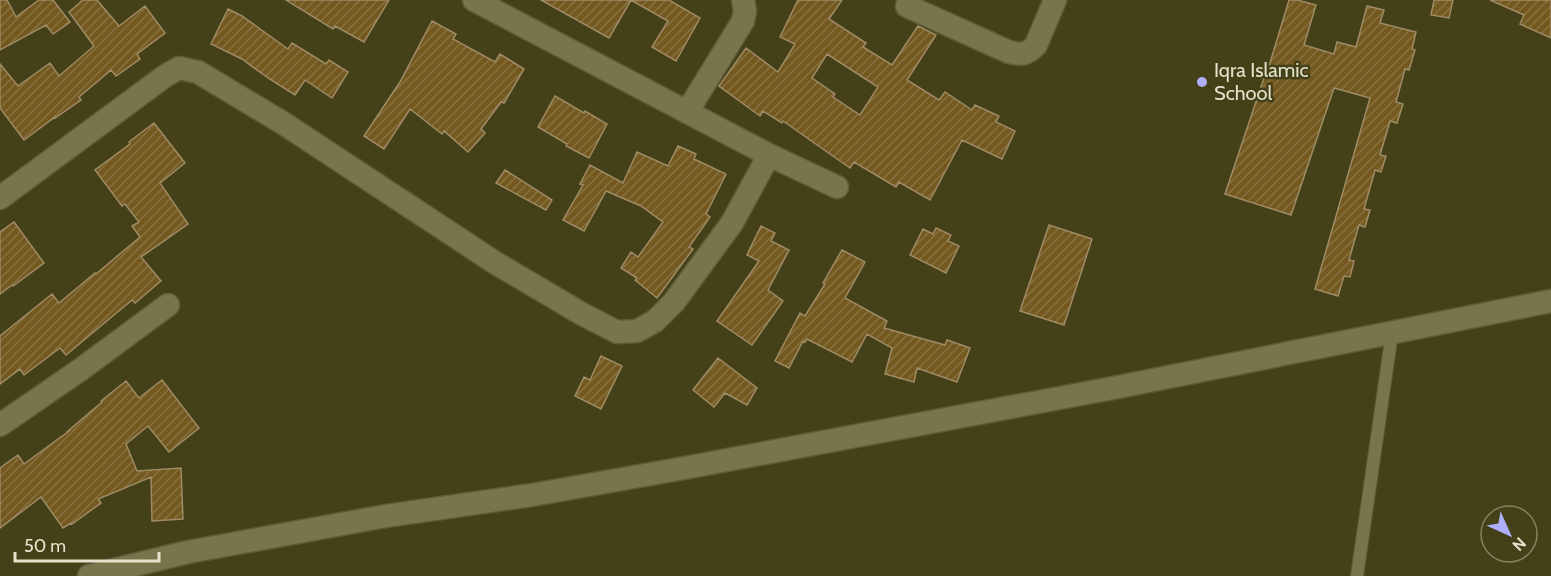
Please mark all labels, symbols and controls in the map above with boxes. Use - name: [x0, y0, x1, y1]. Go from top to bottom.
- place label: Iqra Islamic School: [1214, 58, 1309, 105]
- marker: Iqra Islamic School: [1195, 75, 1209, 89]
- north arrow: [1479, 504, 1539, 564]
- scale bar: [15, 525, 159, 563]
- text: N: [1509, 534, 1530, 555]
- text: 50 m: [24, 535, 66, 557]

